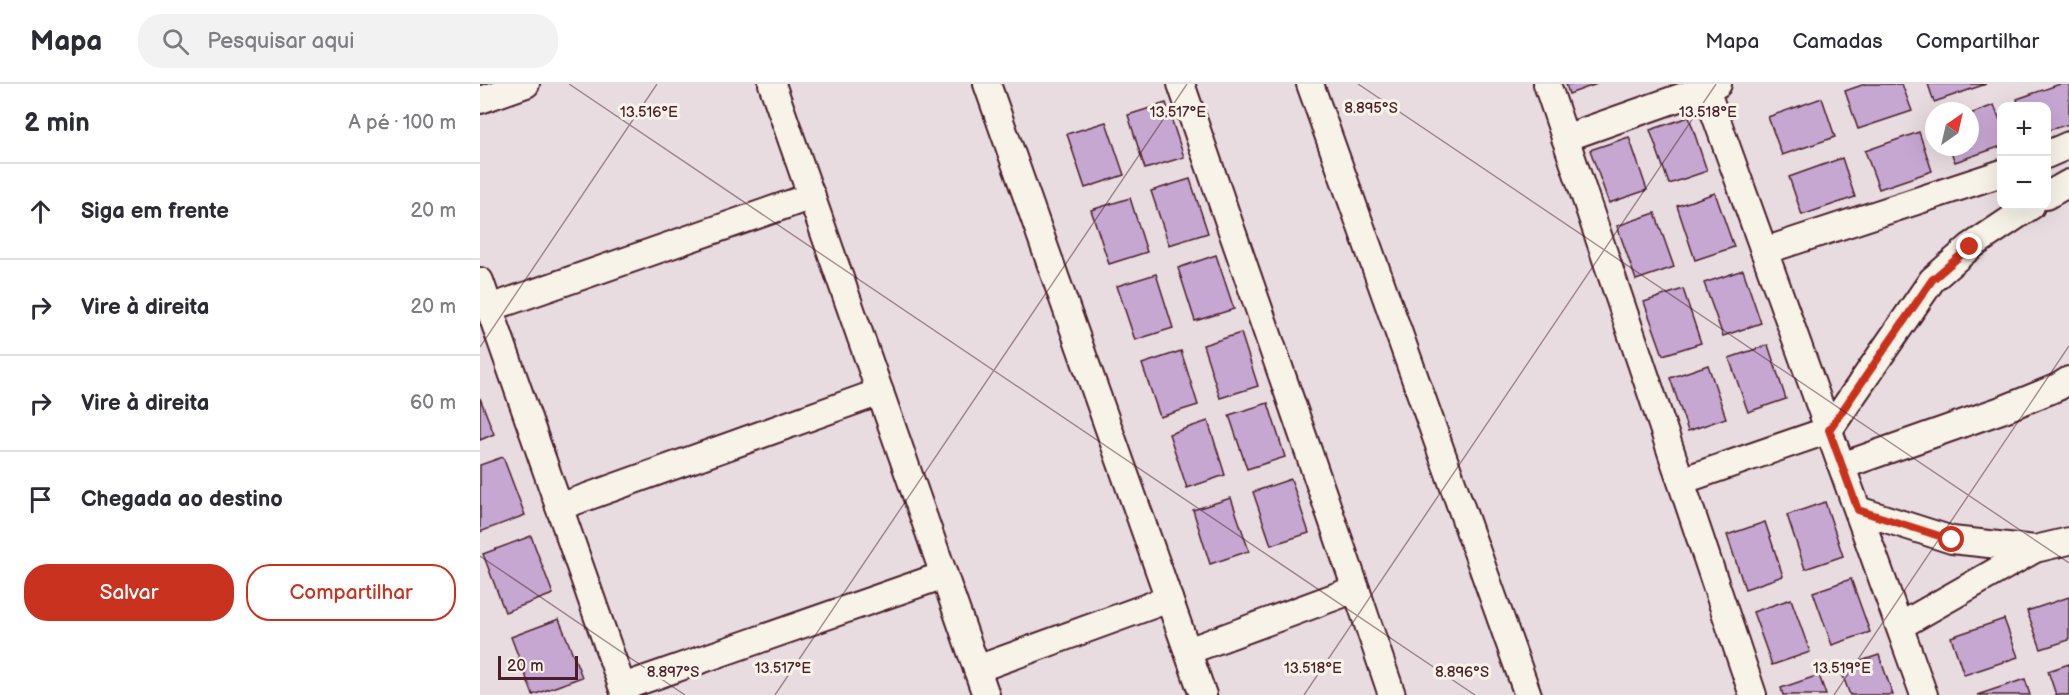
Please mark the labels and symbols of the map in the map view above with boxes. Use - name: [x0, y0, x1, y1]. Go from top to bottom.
- text: 8.895°S: [1344, 99, 1398, 118]
- north arrow: [1925, 102, 1979, 156]
- text: 13.516°E: [620, 103, 678, 122]
- text: 13.517°E: [1150, 103, 1206, 122]
- text: 13.518°E: [1679, 103, 1737, 122]
- route end: [1956, 233, 1982, 259]
- route start: [1938, 526, 1964, 552]
- scale bar: [498, 653, 578, 680]
- text: 13.517°E: [755, 659, 811, 678]
- text: 13.518°E: [1284, 659, 1342, 678]
- text: 13.519°E: [1813, 659, 1871, 678]
- text: 8.897°S: [647, 663, 699, 682]
- text: 8.896°S: [1435, 663, 1489, 682]

